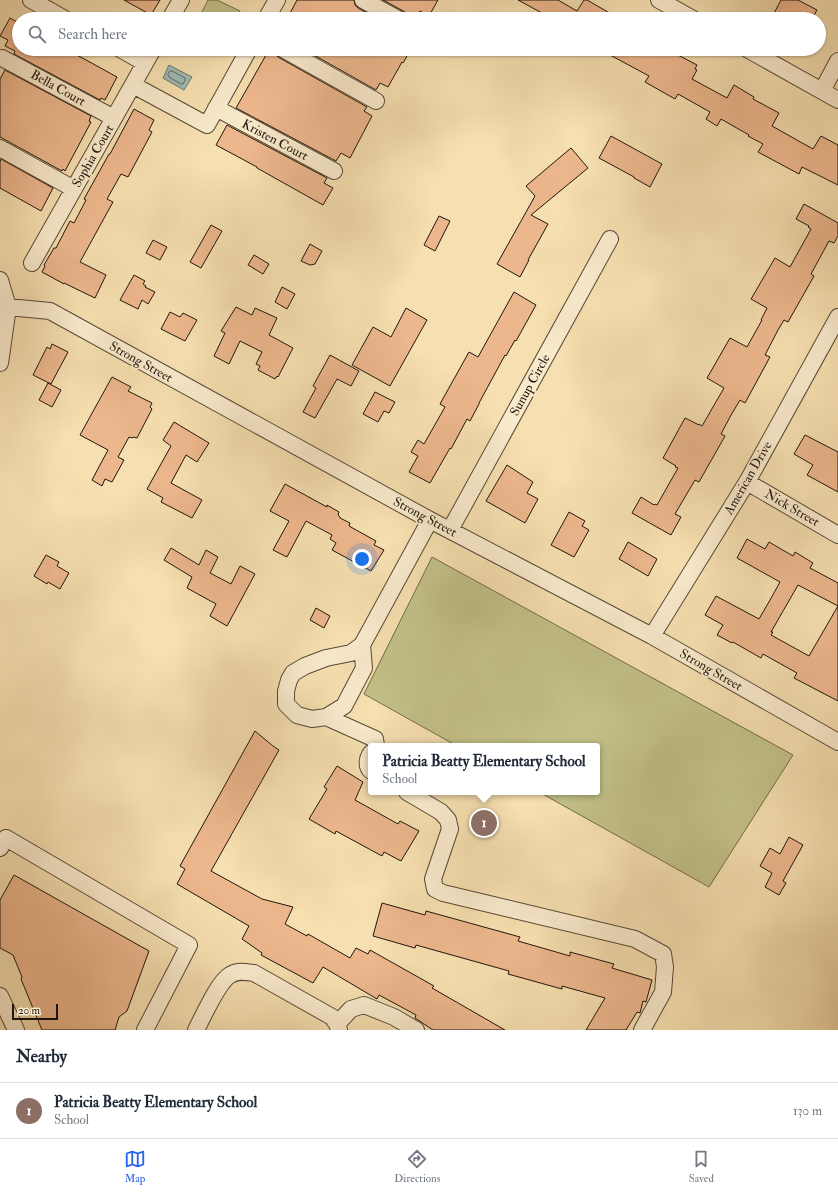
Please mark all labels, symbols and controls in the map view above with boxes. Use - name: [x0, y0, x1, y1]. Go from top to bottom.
- search box: [12, 12, 826, 56]
- icon: search: [26, 23, 48, 45]
- text: Search here: [58, 25, 127, 44]
- street label: Bella Court: [28, 66, 88, 110]
- street label: Kristen Court: [239, 116, 311, 164]
- street label: Sophia Court: [69, 122, 118, 191]
- street label: Strong Street: [107, 338, 175, 386]
- street label: Sunup Circle: [506, 351, 555, 419]
- street label: American Drive: [720, 438, 776, 518]
- street label: Nick Street: [762, 486, 822, 530]
- street label: Strong Street: [390, 494, 460, 540]
- your location: [352, 549, 372, 569]
- street label: Strong Street: [677, 646, 745, 694]
- popup: [368, 743, 600, 795]
- text: Patricia Beatty Elementary School: [382, 752, 586, 771]
- text: School: [382, 771, 417, 787]
- pin: 1: [471, 808, 497, 838]
- scale bar: [12, 1002, 58, 1021]
- text: 20 m: [18, 1004, 40, 1017]
- text: Nearby: [16, 1046, 67, 1067]
- text: Patricia Beatty Elementary School: [54, 1093, 257, 1112]
- text: 1: [27, 1103, 31, 1119]
- text: 130 m: [793, 1103, 822, 1119]
- text: School: [54, 1112, 89, 1128]
- tab: Map: [124, 1148, 146, 1185]
- tab: Directions: [394, 1148, 441, 1185]
- tab: Saved: [689, 1148, 714, 1185]

